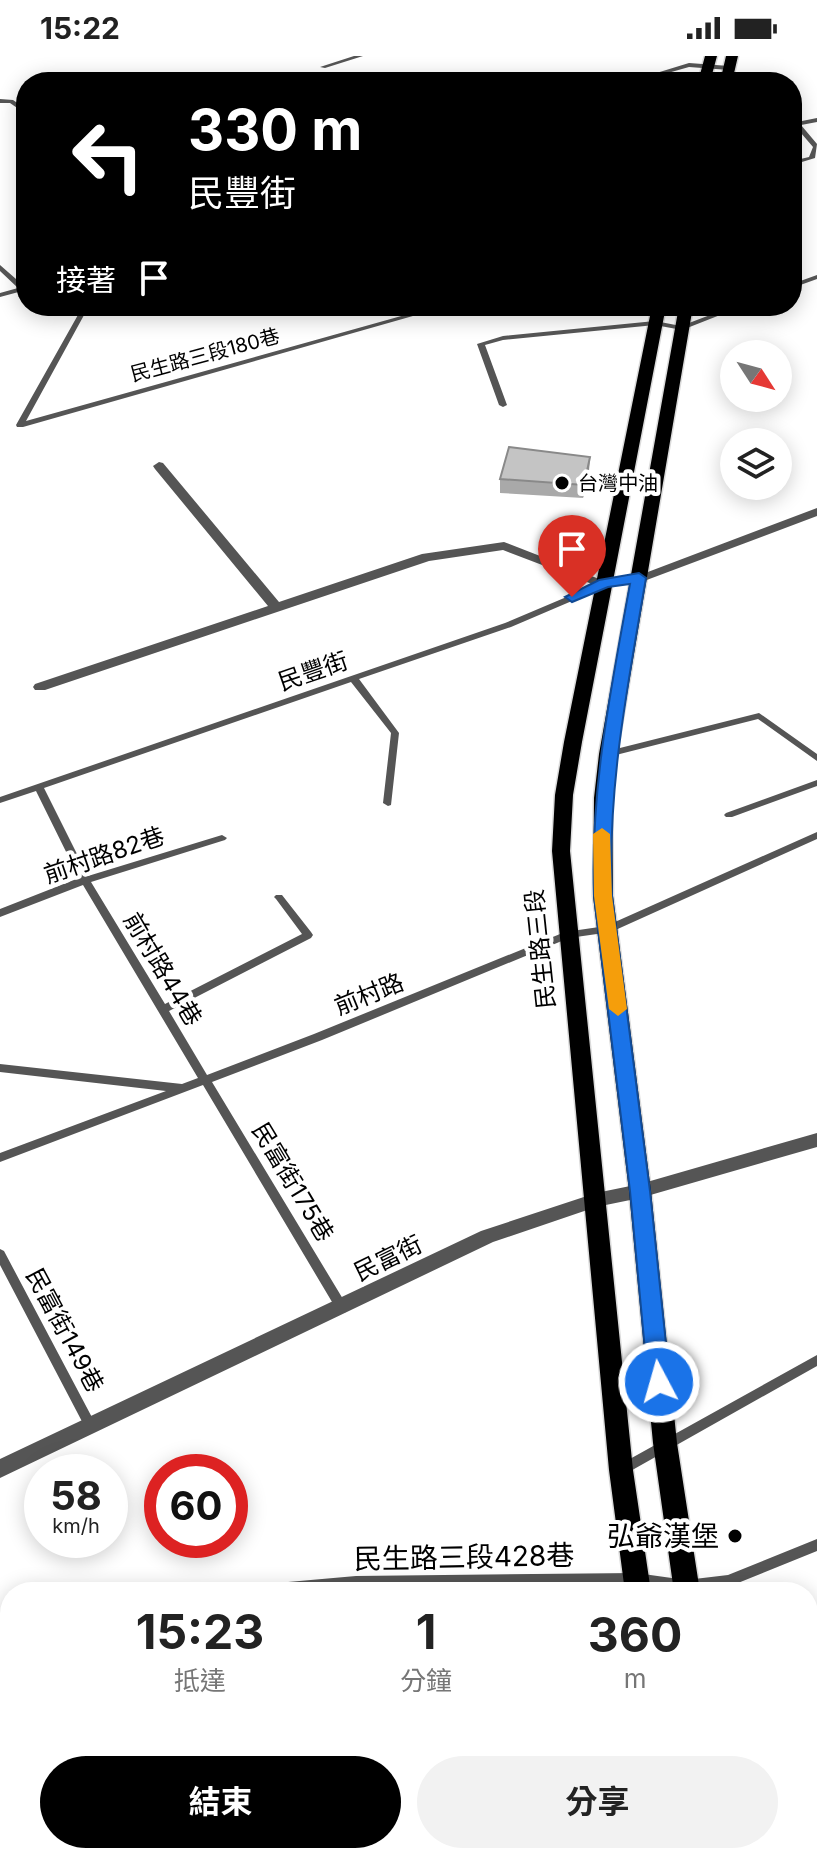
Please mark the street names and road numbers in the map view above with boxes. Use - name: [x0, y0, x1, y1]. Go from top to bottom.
- street label: 民生路三段180巷: [128, 324, 282, 386]
- street label: 民豐街: [274, 646, 352, 696]
- street label: 前村路82巷: [40, 821, 168, 889]
- street label: 民生路三段: [519, 888, 561, 1010]
- street label: 前村路44巷: [118, 907, 208, 1031]
- street label: 前村路: [330, 967, 408, 1021]
- street label: 民富街175巷: [246, 1117, 340, 1247]
- street label: 民富街: [349, 1229, 427, 1287]
- street label: 民富街149巷: [20, 1263, 110, 1397]
- street label: 民生路三段428巷: [353, 1538, 575, 1576]

